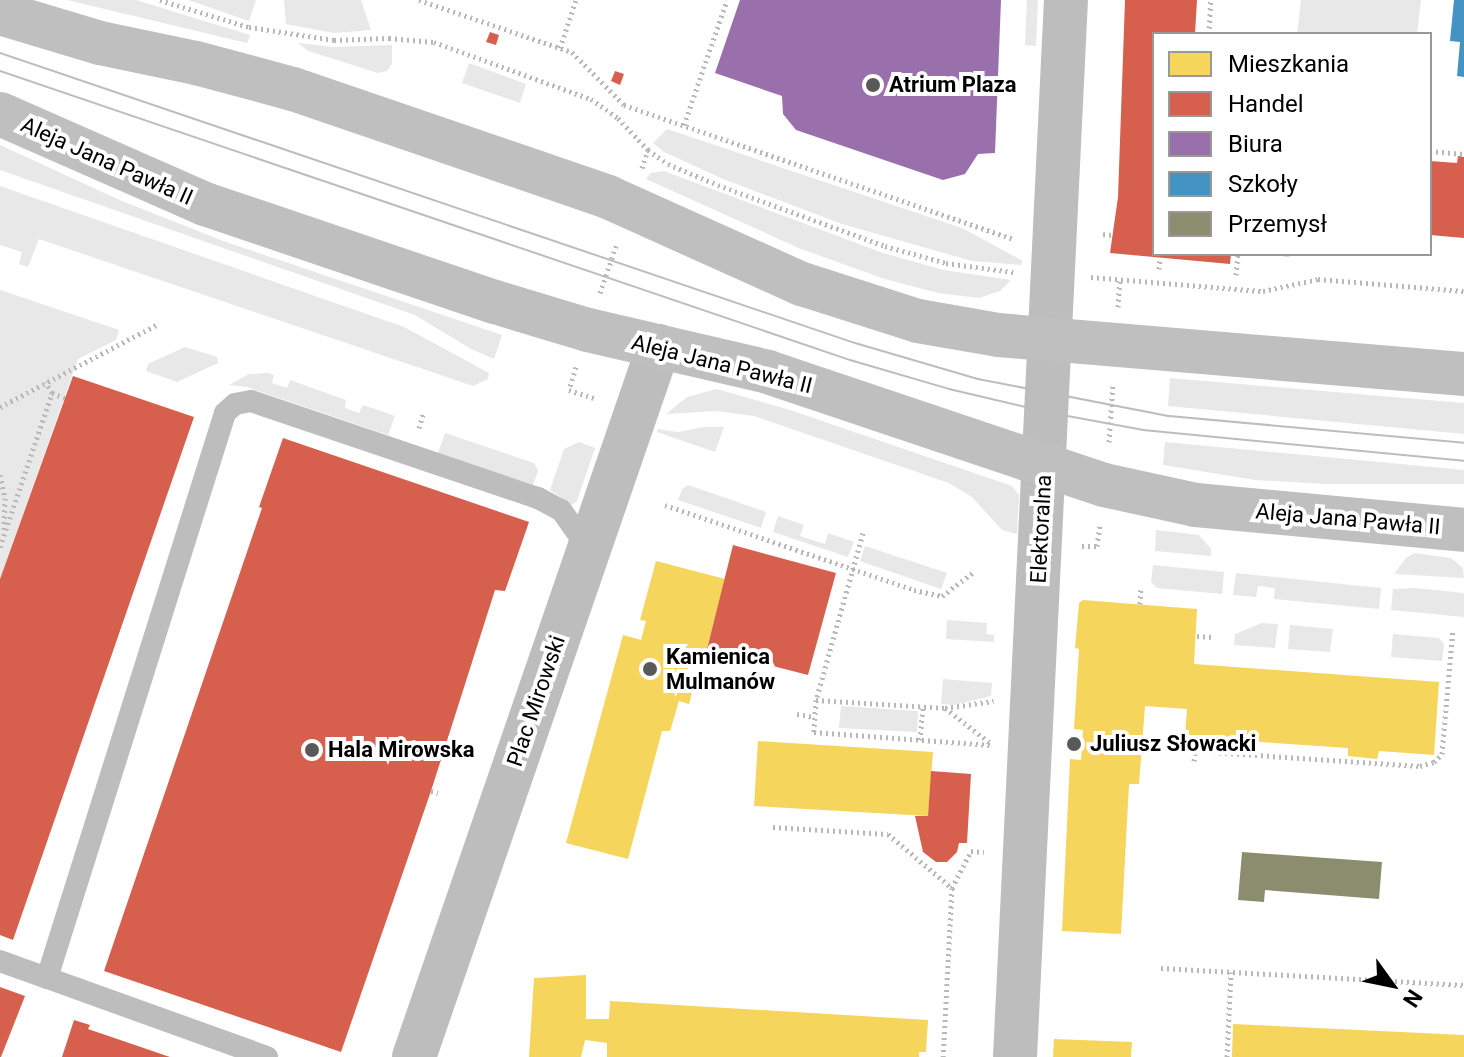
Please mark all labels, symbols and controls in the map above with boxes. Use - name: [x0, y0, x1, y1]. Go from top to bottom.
- legend: [1152, 32, 1432, 256]
- text: Mieszkania: [1228, 50, 1349, 78]
- place label: Atrium Plaza: [889, 72, 1017, 98]
- marker: Atrium Plaza: [864, 76, 882, 94]
- text: Handel: [1228, 90, 1304, 118]
- street label: Aleja Jana Pawła II: [17, 111, 197, 211]
- text: Biura: [1228, 130, 1283, 158]
- text: Szkoły: [1228, 170, 1298, 198]
- text: Przemysł: [1228, 210, 1327, 238]
- street label: Aleja Jana Pawła II: [629, 329, 815, 399]
- street label: Elektoralna: [1025, 474, 1057, 584]
- street label: Aleja Jana Pawła II: [1255, 498, 1441, 540]
- street label: Plac Mirowski: [501, 632, 571, 770]
- place label: Kamienica Mulmanów: [666, 643, 775, 694]
- marker: Kamienica Mulmanów: [641, 660, 659, 678]
- place label: Juliusz Słowacki: [1090, 731, 1256, 757]
- marker: Juliusz Słowacki: [1065, 735, 1083, 753]
- place label: Hala Mirowska: [328, 737, 475, 763]
- marker: Hala Mirowska: [303, 741, 321, 759]
- north arrow: [1352, 945, 1432, 1025]
- text: N: [1398, 985, 1427, 1012]

